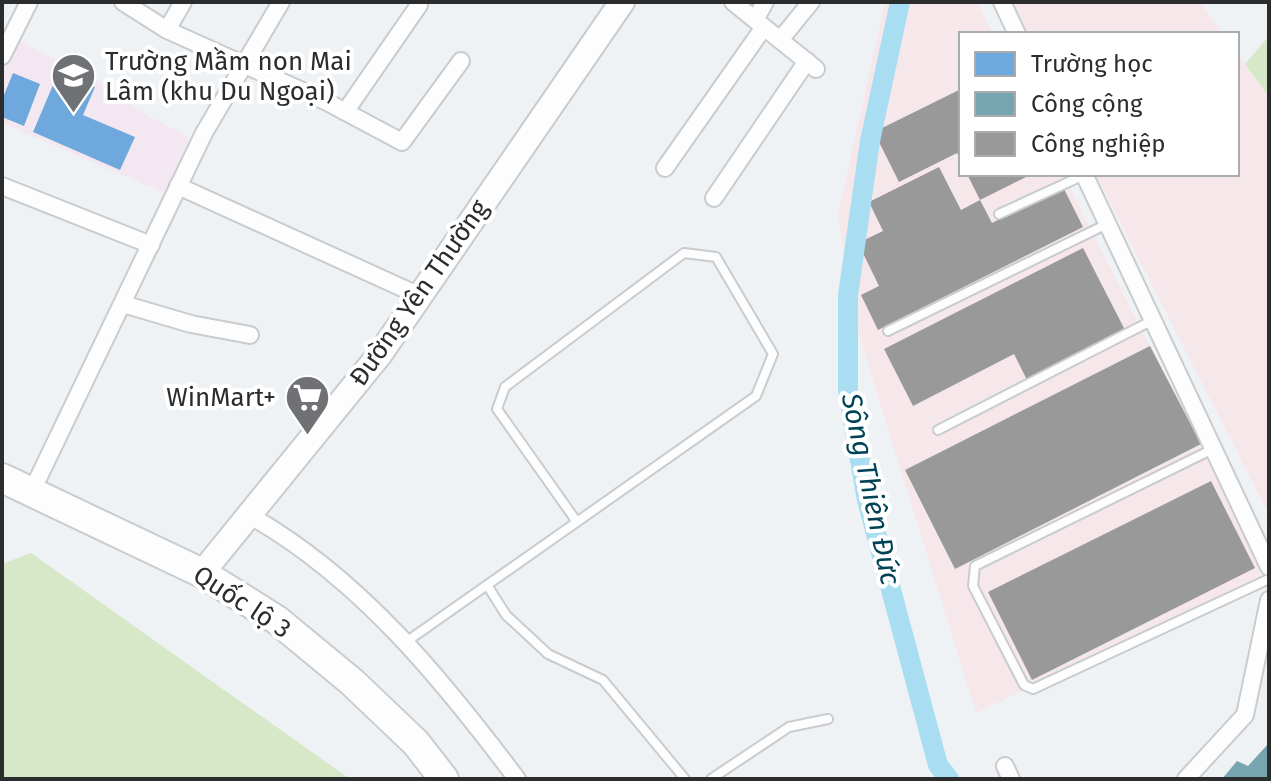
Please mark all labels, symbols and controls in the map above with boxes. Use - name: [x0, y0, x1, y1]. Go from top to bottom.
- legend: [959, 32, 1239, 176]
- place label: Trường Mầm non Mai Lâm (khu Du Ngoại): [105, 46, 352, 107]
- text: Trường học: [1031, 50, 1153, 78]
- school or university icon: Trường Mầm non Mai Lâm (khu Du Ngoại): [50, 52, 98, 115]
- text: Công cộng: [1031, 90, 1143, 118]
- text: Công nghiệp: [1031, 130, 1166, 158]
- street label: Đường Yên Thường: [343, 193, 495, 392]
- supermarket icon: WinMart+: [283, 373, 331, 436]
- place label: WinMart+: [166, 382, 276, 413]
- water label: Sông Thiên Đức: [834, 389, 908, 589]
- street label: Quốc lộ 3: [187, 559, 297, 645]

